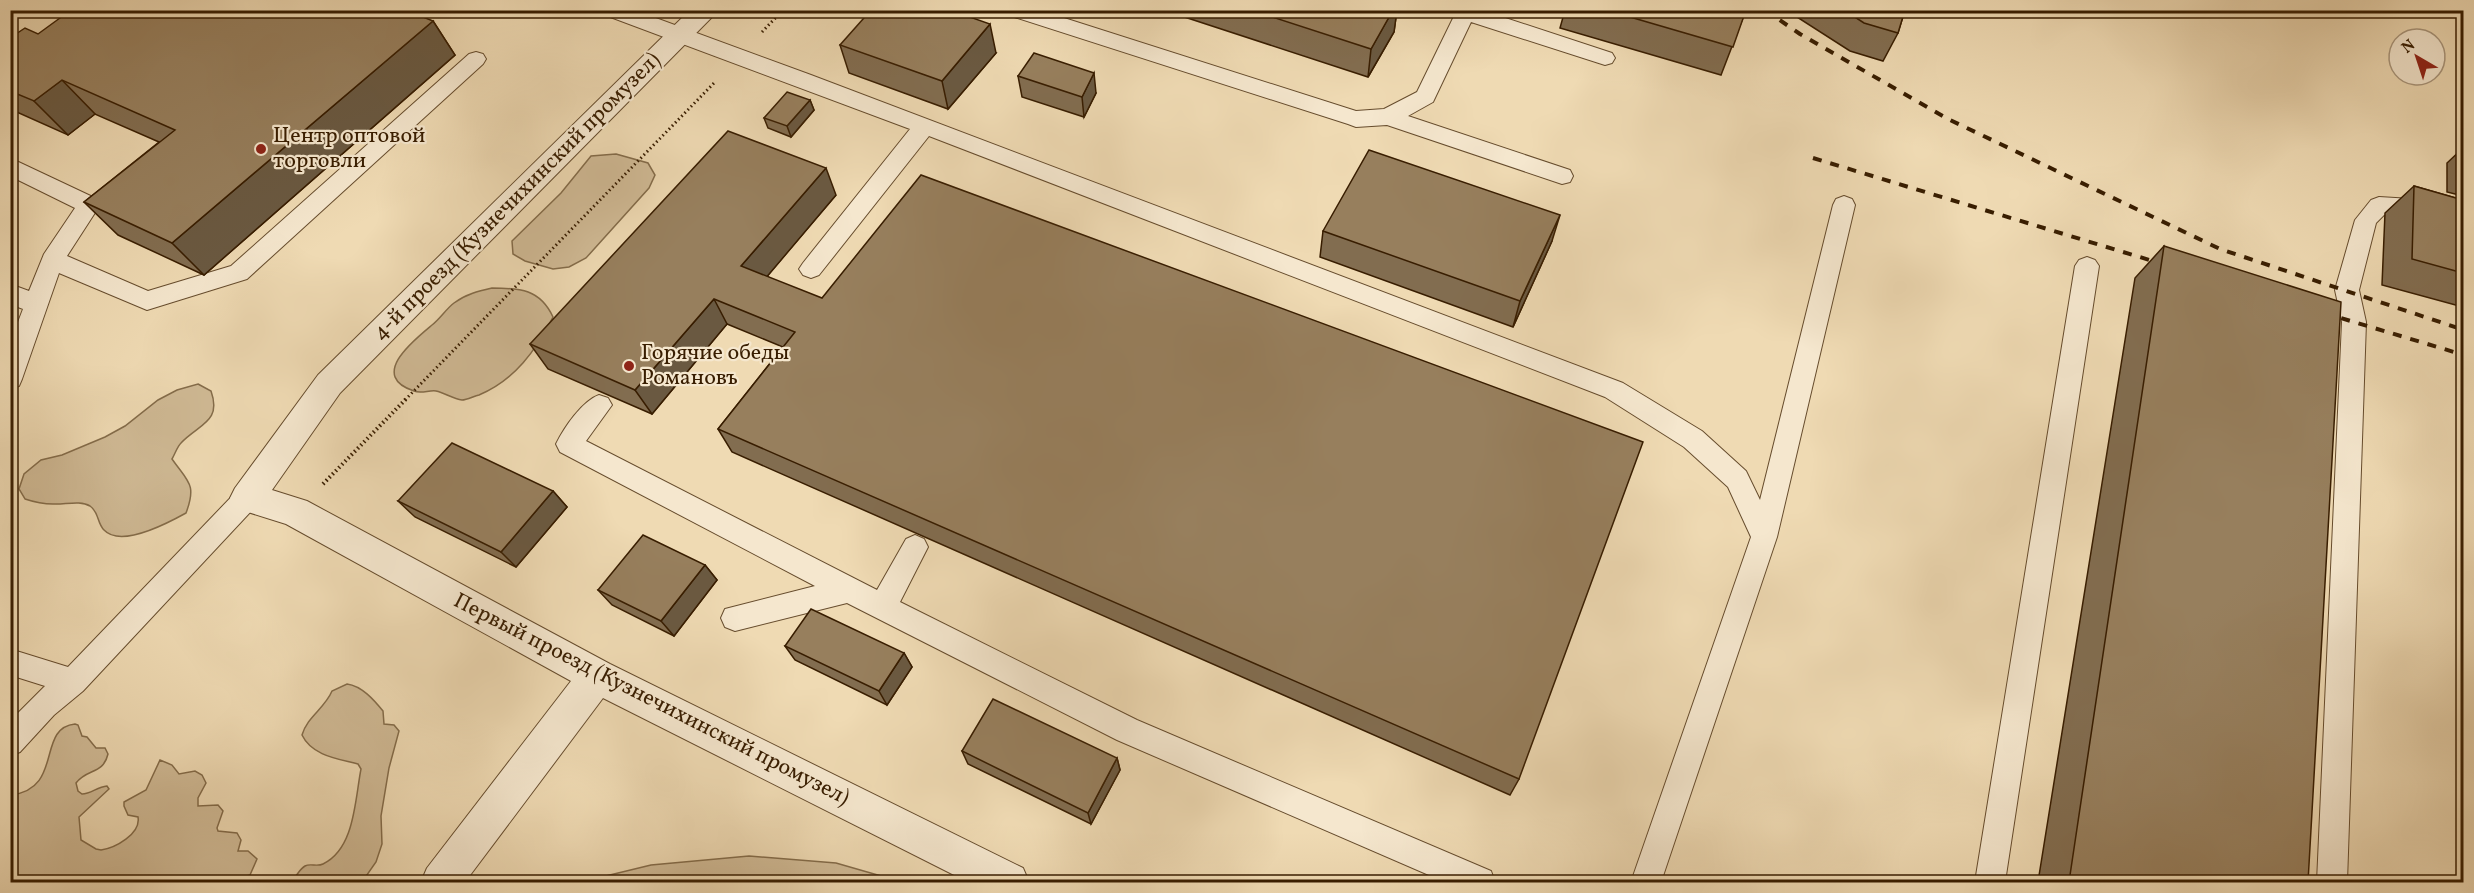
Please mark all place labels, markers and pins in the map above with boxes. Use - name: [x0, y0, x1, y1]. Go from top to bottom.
- place label: Центр оптовой торговли: [273, 121, 425, 177]
- marker: Центр оптовой торговли: [254, 142, 268, 156]
- place label: Горячие обеды Романовъ: [641, 338, 789, 394]
- marker: Горячие обеды Романовъ: [622, 359, 636, 373]

